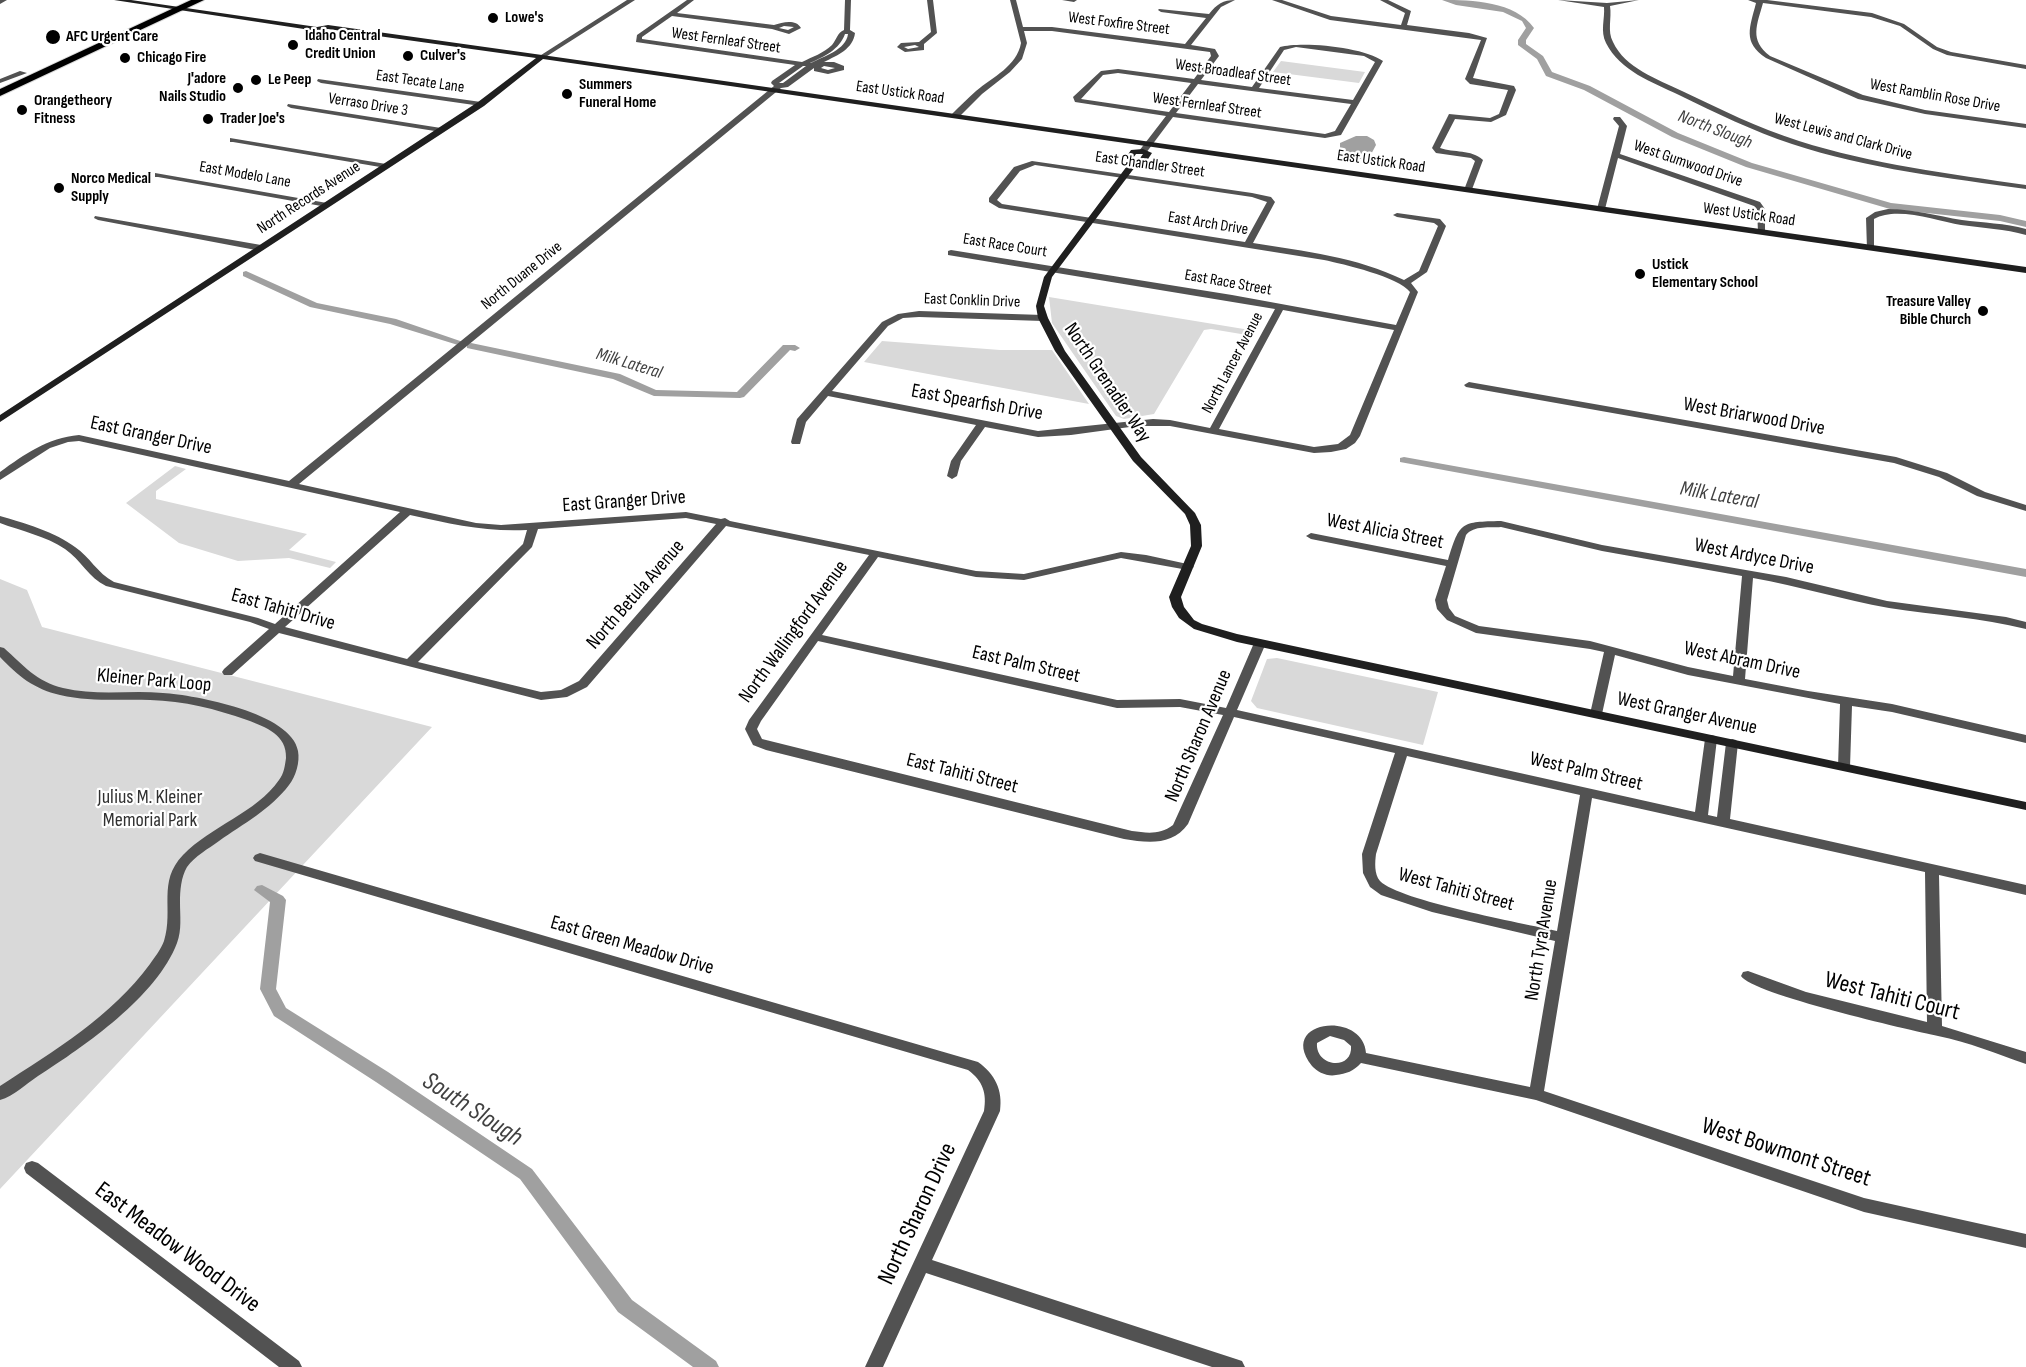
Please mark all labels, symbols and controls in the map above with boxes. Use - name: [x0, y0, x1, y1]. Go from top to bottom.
- place label: Lowe's: [505, 8, 544, 28]
- street label: West Foxfire Street: [1067, 8, 1171, 40]
- marker: Lowe's: [486, 11, 500, 25]
- street label: West Fernleaf Street: [670, 24, 782, 58]
- place label: Idaho Central Credit Union: [305, 26, 381, 64]
- place label: AFC Urgent Care: [66, 27, 158, 47]
- marker: AFC Urgent Care: [44, 28, 62, 46]
- marker: Idaho Central Credit Union: [286, 38, 300, 52]
- place label: Culver's: [420, 46, 466, 66]
- place label: Chicago Fire: [137, 48, 206, 68]
- marker: Culver's: [401, 49, 415, 63]
- marker: Chicago Fire: [118, 51, 132, 65]
- street label: West Broadleaf Street: [1174, 55, 1292, 91]
- street label: East Tecate Lane: [375, 66, 465, 98]
- place label: J'adore Nails Studio: [159, 69, 226, 107]
- place label: Le Peep: [268, 70, 311, 90]
- marker: Le Peep: [249, 73, 263, 87]
- place label: Summers Funeral Home: [579, 75, 656, 113]
- street label: West Ramblin Rose Drive: [1868, 75, 2002, 117]
- street label: East Ustick Road: [855, 77, 945, 109]
- marker: J'adore Nails Studio: [231, 81, 245, 95]
- marker: Summers Funeral Home: [560, 87, 574, 101]
- street label: Verraso Drive 3: [327, 89, 409, 121]
- street label: West Fernleaf Street: [1151, 89, 1263, 123]
- place label: Orangetheory Fitness: [34, 91, 112, 129]
- marker: Orangetheory Fitness: [15, 103, 29, 117]
- water label: North Slough: [1675, 106, 1755, 154]
- place label: Trader Joe's: [220, 109, 285, 129]
- street label: West Lewis and Clark Drive: [1772, 109, 1914, 165]
- marker: Trader Joe's: [201, 112, 215, 126]
- street label: West Gumwood Drive: [1631, 136, 1745, 192]
- street label: East Ustick Road: [1336, 146, 1426, 178]
- street label: East Chandler Street: [1094, 148, 1206, 182]
- street label: East Modelo Lane: [198, 158, 292, 192]
- street label: North Records Avenue: [254, 158, 364, 238]
- place label: Norco Medical Supply: [71, 169, 151, 207]
- marker: Norco Medical Supply: [52, 181, 66, 195]
- street label: West Ustick Road: [1702, 199, 1796, 231]
- street label: East Arch Drive: [1167, 208, 1249, 240]
- street label: East Race Court: [962, 230, 1048, 262]
- street label: North Duane Drive: [478, 238, 566, 314]
- place label: Ustick Elementary School: [1652, 255, 1758, 293]
- street label: East Race Street: [1183, 266, 1273, 300]
- marker: Ustick Elementary School: [1633, 267, 1647, 281]
- street label: East Conklin Drive: [923, 290, 1021, 312]
- place label: Treasure Valley Bible Church: [1886, 292, 1971, 330]
- marker: Treasure Valley Bible Church: [1976, 304, 1990, 318]
- street label: North Lancer Avenue: [1198, 309, 1268, 417]
- street label: North Grenadier Way: [1058, 319, 1156, 447]
- water label: Milk Lateral: [593, 344, 665, 384]
- street label: East Spearfish Drive: [909, 380, 1045, 426]
- street label: West Briarwood Drive: [1681, 393, 1827, 441]
- street label: East Granger Drive: [88, 411, 214, 461]
- water label: Milk Lateral: [1678, 477, 1760, 515]
- street label: East Granger Drive: [562, 486, 686, 518]
- street label: West Alicia Street: [1324, 509, 1446, 555]
- street label: West Ardyce Drive: [1692, 534, 1816, 580]
- street label: North Betula Avenue: [582, 535, 690, 655]
- street label: North Wallingford Avenue: [734, 556, 854, 708]
- street label: East Tahiti Drive: [228, 584, 338, 636]
- street label: West Abram Drive: [1682, 637, 1802, 685]
- street label: East Palm Street: [970, 641, 1082, 689]
- street label: Kleiner Park Loop: [96, 664, 212, 698]
- street label: North Sharon Avenue: [1160, 666, 1238, 806]
- street label: West Granger Avenue: [1615, 687, 1759, 741]
- street label: West Palm Street: [1527, 747, 1645, 797]
- street label: East Tahiti Street: [904, 749, 1020, 799]
- park label: Julius M. Kleiner Memorial Park: [98, 786, 202, 833]
- street label: West Tahiti Street: [1395, 863, 1517, 917]
- street label: North Tyra Avenue: [1521, 878, 1563, 1002]
- street label: East Green Meadow Drive: [548, 911, 716, 981]
- street label: West Tahiti Court: [1821, 966, 1963, 1028]
- water label: South Slough: [416, 1066, 528, 1154]
- street label: West Bowmont Street: [1698, 1112, 1874, 1194]
- street label: North Sharon Drive: [873, 1139, 963, 1289]
- street label: East Meadow Wood Drive: [89, 1176, 265, 1320]

